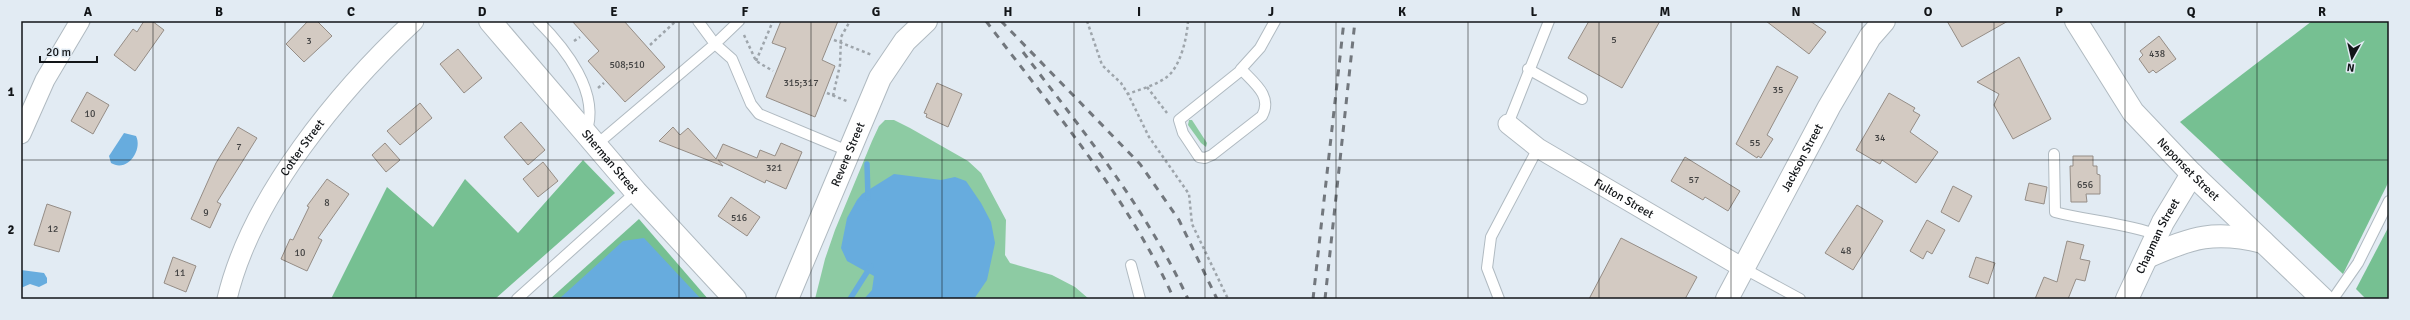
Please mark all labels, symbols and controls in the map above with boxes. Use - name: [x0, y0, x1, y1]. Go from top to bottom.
- text: A: [84, 4, 93, 20]
- text: B: [215, 4, 223, 20]
- text: C: [347, 4, 355, 20]
- text: D: [478, 4, 487, 20]
- text: E: [610, 4, 618, 20]
- text: F: [742, 4, 749, 20]
- text: G: [872, 4, 880, 20]
- text: H: [1004, 4, 1012, 20]
- text: I: [1137, 4, 1141, 20]
- text: J: [1268, 4, 1274, 20]
- text: K: [1398, 4, 1406, 20]
- text: L: [1531, 4, 1538, 20]
- text: M: [1660, 4, 1671, 20]
- text: N: [1791, 4, 1801, 20]
- text: O: [1924, 4, 1933, 20]
- text: P: [2055, 4, 2063, 20]
- text: Q: [2187, 4, 2196, 20]
- text: R: [2318, 4, 2326, 20]
- house number: 5: [1611, 34, 1617, 46]
- house number: 3: [306, 35, 312, 47]
- scale bar: [40, 38, 97, 64]
- north arrow: [2332, 38, 2372, 78]
- text: 20 m: [46, 45, 71, 60]
- house number: 438: [2149, 48, 2165, 60]
- house number: 508;510: [609, 59, 645, 71]
- text: N: [2346, 60, 2355, 74]
- house number: 315;317: [783, 77, 819, 89]
- text: 1: [7, 84, 15, 100]
- house number: 35: [1773, 84, 1783, 96]
- house number: 10: [85, 108, 95, 120]
- street label: Cotter Street: [277, 117, 328, 179]
- street label: Revere Street: [828, 120, 869, 189]
- street label: Jackson Street: [1778, 121, 1827, 195]
- street label: Sherman Street: [578, 127, 641, 197]
- house number: 34: [1875, 132, 1886, 144]
- street label: Neponset Street: [2154, 135, 2222, 204]
- house number: 55: [1750, 137, 1760, 149]
- house number: 7: [236, 141, 242, 153]
- house number: 321: [766, 162, 782, 174]
- house number: 57: [1689, 174, 1699, 186]
- street label: Fulton Street: [1591, 175, 1656, 222]
- house number: 656: [2077, 179, 2093, 191]
- street label: Chapman Street: [2133, 196, 2183, 276]
- house number: 8: [324, 197, 330, 209]
- house number: 9: [203, 207, 209, 219]
- house number: 516: [731, 212, 747, 224]
- text: 2: [7, 222, 15, 238]
- house number: 12: [48, 223, 58, 235]
- house number: 48: [1841, 245, 1851, 257]
- house number: 10: [295, 247, 305, 259]
- house number: 11: [175, 267, 185, 279]

